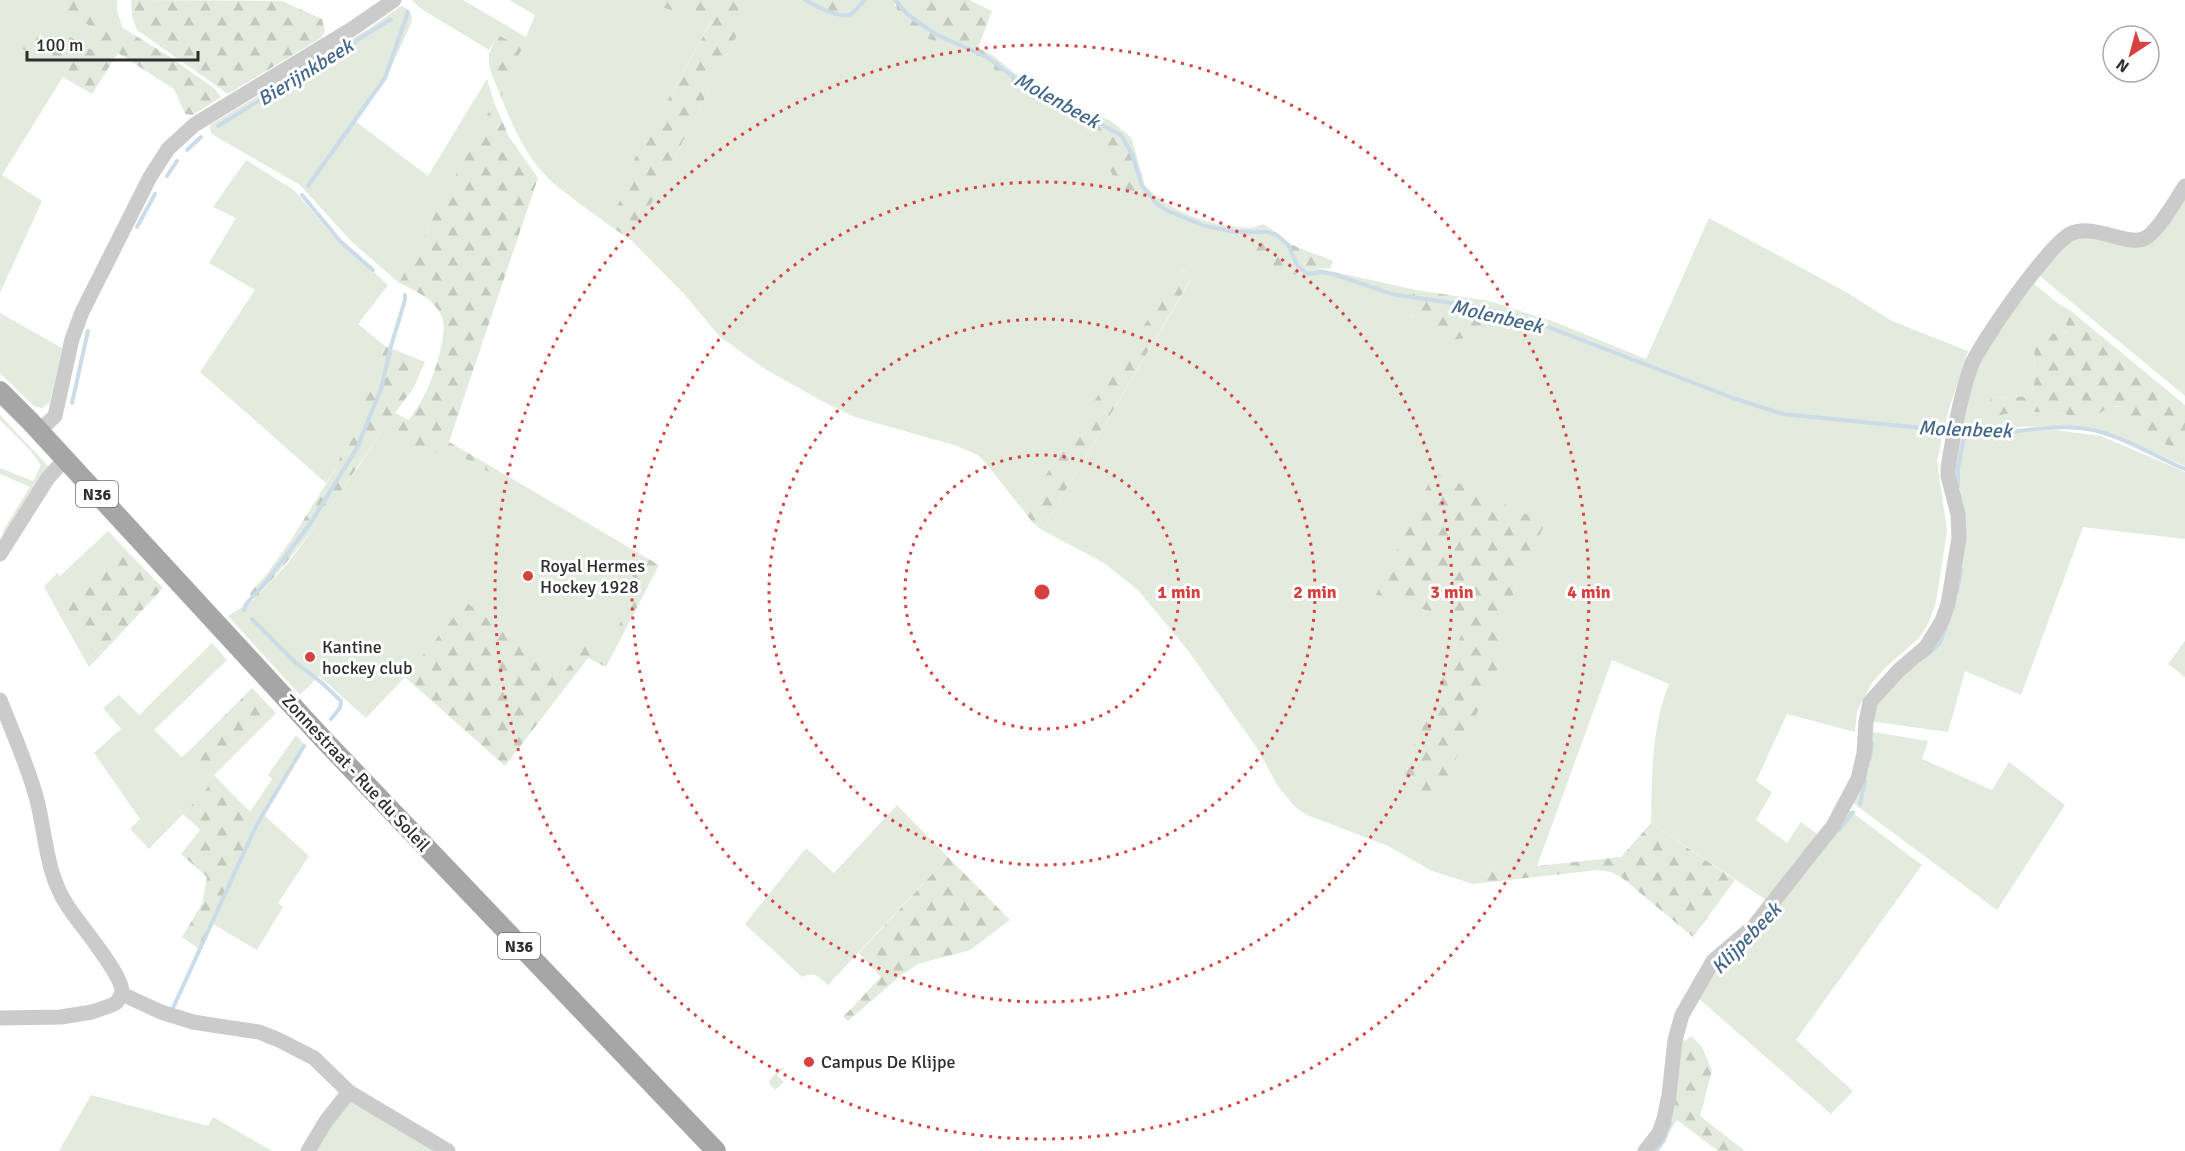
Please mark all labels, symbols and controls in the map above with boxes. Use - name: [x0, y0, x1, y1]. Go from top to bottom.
- scale bar: [27, 24, 198, 62]
- north arrow: [2101, 24, 2161, 84]
- water label: Bierijnkbeek: [253, 32, 359, 112]
- text: 100 m: [36, 34, 83, 56]
- text: N: [2112, 54, 2133, 77]
- water label: Molenbeek: [1010, 67, 1106, 135]
- water label: Molenbeek: [1448, 294, 1547, 340]
- water label: Molenbeek: [1918, 415, 2014, 444]
- road number: N36: [76, 481, 118, 507]
- place label: Royal Hermes Hockey 1928: [540, 555, 645, 598]
- marker: Royal Hermes Hockey 1928: [521, 569, 535, 583]
- text: 1 min: [1157, 581, 1201, 603]
- text: 2 min: [1293, 581, 1337, 603]
- text: 3 min: [1430, 581, 1474, 603]
- text: 4 min: [1567, 581, 1611, 603]
- centre of rings: [1032, 582, 1052, 602]
- place label: Kantine hockey club: [322, 636, 412, 679]
- marker: Kantine hockey club: [303, 650, 317, 664]
- street label: Zonnestraat - Rue du Soleil: [277, 690, 435, 856]
- water label: Klijpebeek: [1706, 896, 1788, 979]
- road number: N36: [498, 933, 540, 959]
- place label: Campus De Klijpe: [821, 1051, 955, 1073]
- marker: Campus De Klijpe: [802, 1055, 816, 1069]

